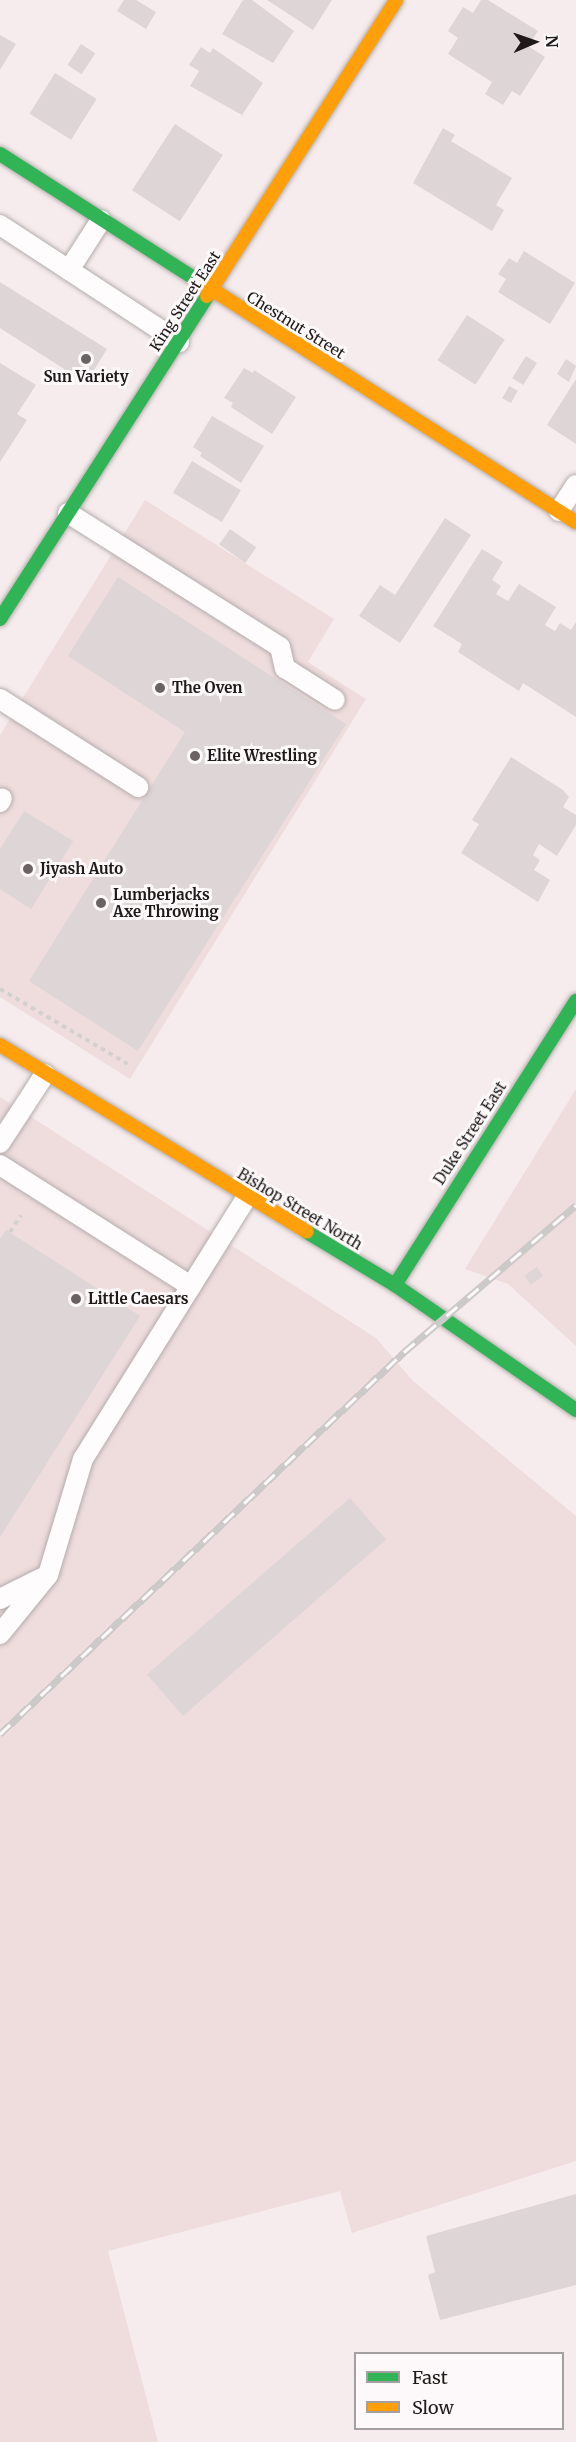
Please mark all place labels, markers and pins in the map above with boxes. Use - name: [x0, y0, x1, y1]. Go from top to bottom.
- marker: Sun Variety: [79, 352, 93, 366]
- place label: Sun Variety: [43, 368, 129, 386]
- place label: The Oven: [172, 679, 243, 697]
- marker: The Oven: [153, 681, 167, 695]
- place label: Elite Wrestling: [207, 747, 317, 765]
- marker: Elite Wrestling: [188, 749, 202, 763]
- place label: Jiyash Auto: [40, 860, 123, 878]
- marker: Jiyash Auto: [21, 862, 35, 876]
- place label: Lumberjacks Axe Throwing: [113, 885, 219, 920]
- marker: Lumberjacks Axe Throwing: [94, 896, 108, 910]
- place label: Little Caesars: [88, 1290, 188, 1308]
- marker: Little Caesars: [69, 1292, 83, 1306]

